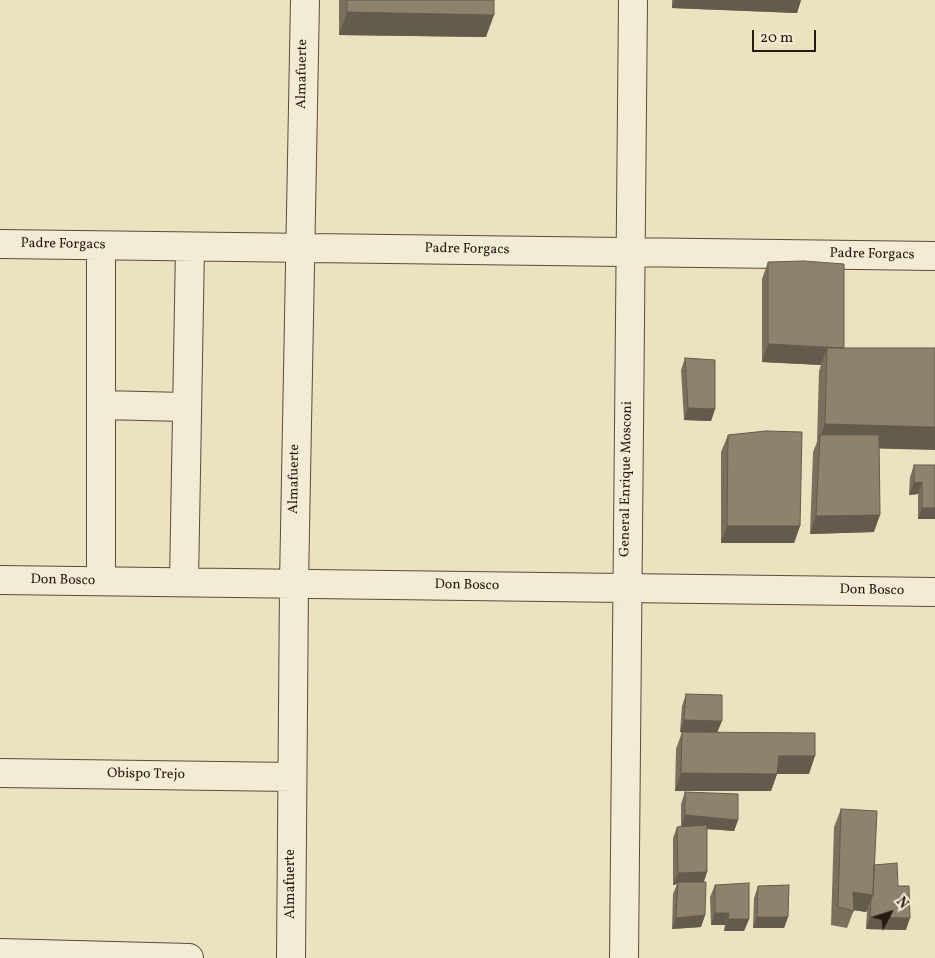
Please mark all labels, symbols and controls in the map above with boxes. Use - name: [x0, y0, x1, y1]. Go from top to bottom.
- scale bar: [755, 20, 819, 52]
- text: 20 m: [760, 28, 793, 49]
- street label: Almafuerte: [294, 39, 312, 109]
- street label: Padre Forgacs: [20, 236, 106, 254]
- street label: Padre Forgacs: [424, 241, 510, 259]
- street label: Padre Forgacs: [829, 246, 915, 264]
- street label: General Enrique Mosconi: [617, 401, 637, 557]
- street label: Almafuerte: [286, 444, 304, 514]
- street label: Don Bosco: [31, 572, 95, 590]
- street label: Don Bosco: [435, 577, 499, 595]
- street label: Don Bosco: [840, 582, 904, 600]
- street label: Obispo Trejo: [107, 766, 185, 784]
- street label: Almafuerte: [283, 849, 299, 919]
- north arrow: [865, 888, 915, 938]
- text: N: [891, 893, 912, 913]

